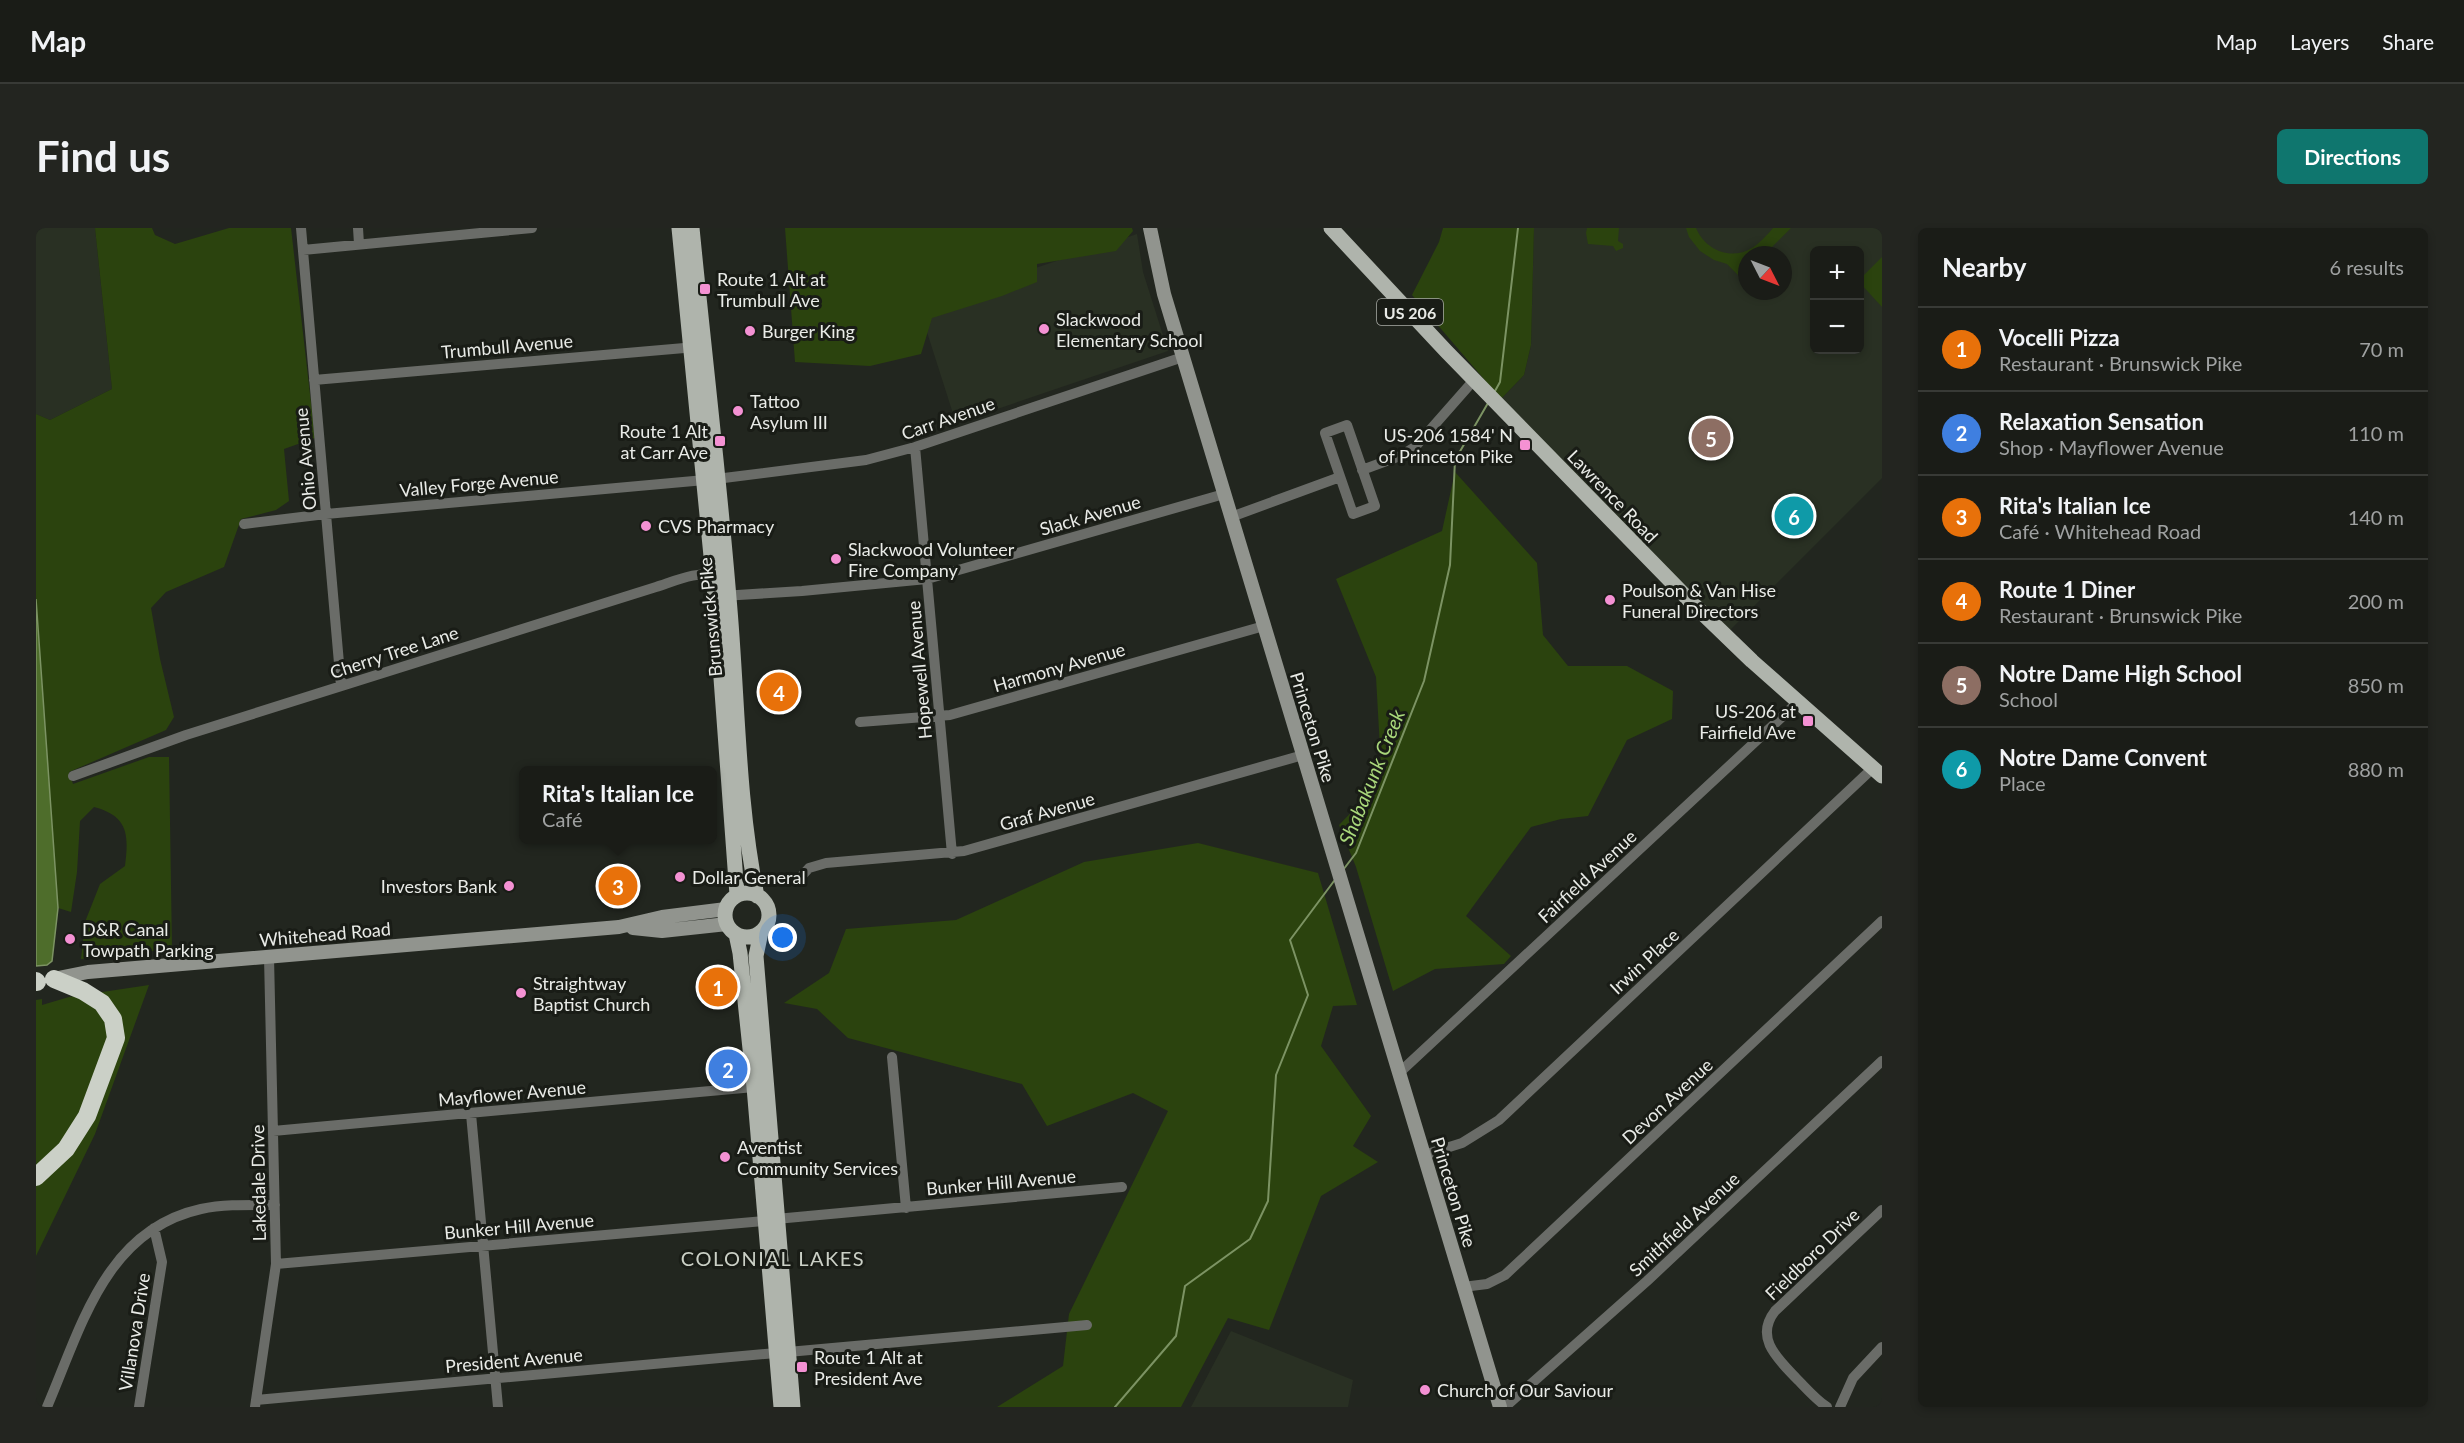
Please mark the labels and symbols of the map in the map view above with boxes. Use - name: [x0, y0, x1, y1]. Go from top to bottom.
- north arrow: [1738, 246, 1792, 300]
- place label: Route 1 Alt at Trumbull Ave: [717, 268, 826, 311]
- marker: Route 1 Alt at Trumbull Ave: [698, 282, 712, 296]
- road number: US 206: [1377, 299, 1443, 325]
- place label: Slackwood Elementary School: [1056, 308, 1203, 351]
- place label: Burger King: [762, 320, 855, 342]
- marker: Slackwood Elementary School: [1037, 322, 1051, 336]
- marker: Burger King: [743, 324, 757, 338]
- street label: Trumbull Avenue: [440, 329, 574, 363]
- place label: Tattoo Asylum III: [750, 390, 828, 433]
- street label: Carr Avenue: [898, 392, 998, 444]
- marker: Tattoo Asylum III: [731, 404, 745, 418]
- street label: Ohio Avenue: [290, 407, 320, 511]
- pin: 5: [1692, 416, 1730, 460]
- place label: Route 1 Alt at Carr Ave: [619, 420, 709, 463]
- place label: US-206 1584' N of Princeton Pike: [1379, 424, 1513, 467]
- marker: Route 1 Alt at Carr Ave: [713, 434, 727, 448]
- marker: US-206 1584' N of Princeton Pike: [1518, 438, 1532, 452]
- street label: Lawrence Road: [1563, 445, 1663, 547]
- street label: Valley Forge Avenue: [399, 465, 559, 501]
- street label: Slack Avenue: [1037, 490, 1143, 540]
- pin: 6: [1774, 494, 1814, 538]
- place label: CVS Pharmacy: [658, 515, 775, 537]
- marker: CVS Pharmacy: [639, 519, 653, 533]
- place label: Slackwood Volunteer Fire Company: [848, 538, 1015, 581]
- marker: Slackwood Volunteer Fire Company: [829, 552, 843, 566]
- street label: Brunswick Pike: [694, 556, 726, 678]
- place label: Poulson & Van Hise Funeral Directors: [1622, 579, 1776, 622]
- marker: Poulson & Van Hise Funeral Directors: [1603, 593, 1617, 607]
- street label: Hopewell Avenue: [902, 600, 936, 740]
- street label: Cherry Tree Lane: [327, 621, 461, 683]
- street label: Harmony Avenue: [990, 638, 1128, 696]
- street label: Princeton Pike: [1286, 669, 1340, 785]
- pin: 4: [760, 670, 798, 714]
- place label: US-206 at Fairfield Ave: [1699, 700, 1797, 743]
- water label: Shabakunk Creek: [1333, 705, 1409, 848]
- marker: US-206 at Fairfield Ave: [1801, 714, 1815, 728]
- street label: Graf Avenue: [997, 787, 1097, 835]
- street label: Fairfield Avenue: [1533, 825, 1641, 927]
- pin: 3: [598, 864, 638, 908]
- place label: Dollar General: [692, 866, 806, 888]
- marker: Dollar General: [673, 870, 687, 884]
- place label: Investors Bank: [381, 875, 498, 897]
- marker: Investors Bank: [502, 879, 516, 893]
- street label: Whitehead Road: [258, 917, 392, 951]
- place label: D&R Canal Towpath Parking: [82, 918, 214, 961]
- your location: [768, 923, 797, 952]
- street label: Irwin Place: [1605, 923, 1683, 999]
- marker: D&R Canal Towpath Parking: [63, 932, 77, 946]
- pin: 1: [698, 964, 738, 1010]
- place label: Straightway Baptist Church: [533, 972, 650, 1015]
- marker: Straightway Baptist Church: [514, 986, 528, 1000]
- pin: 2: [708, 1046, 748, 1092]
- street label: Devon Avenue: [1617, 1053, 1717, 1149]
- street label: Mayflower Avenue: [437, 1076, 587, 1110]
- street label: Lakedale Drive: [246, 1125, 270, 1241]
- street label: Princeton Pike: [1427, 1134, 1481, 1250]
- place label: Aventist Community Services: [737, 1136, 898, 1179]
- marker: Aventist Community Services: [718, 1150, 732, 1164]
- street label: Bunker Hill Avenue: [925, 1164, 1077, 1200]
- street label: Smithfield Avenue: [1624, 1167, 1744, 1281]
- street label: Fieldboro Drive: [1760, 1204, 1864, 1304]
- street label: Bunker Hill Avenue: [443, 1208, 595, 1244]
- district label: COLONIAL LAKES: [681, 1246, 865, 1270]
- street label: Villanova Drive: [114, 1271, 154, 1393]
- street label: President Avenue: [444, 1343, 584, 1377]
- place label: Route 1 Alt at President Ave: [814, 1346, 923, 1389]
- marker: Route 1 Alt at President Ave: [795, 1360, 809, 1374]
- place label: Church of Our Saviour: [1437, 1379, 1613, 1401]
- marker: Church of Our Saviour: [1418, 1383, 1432, 1397]

